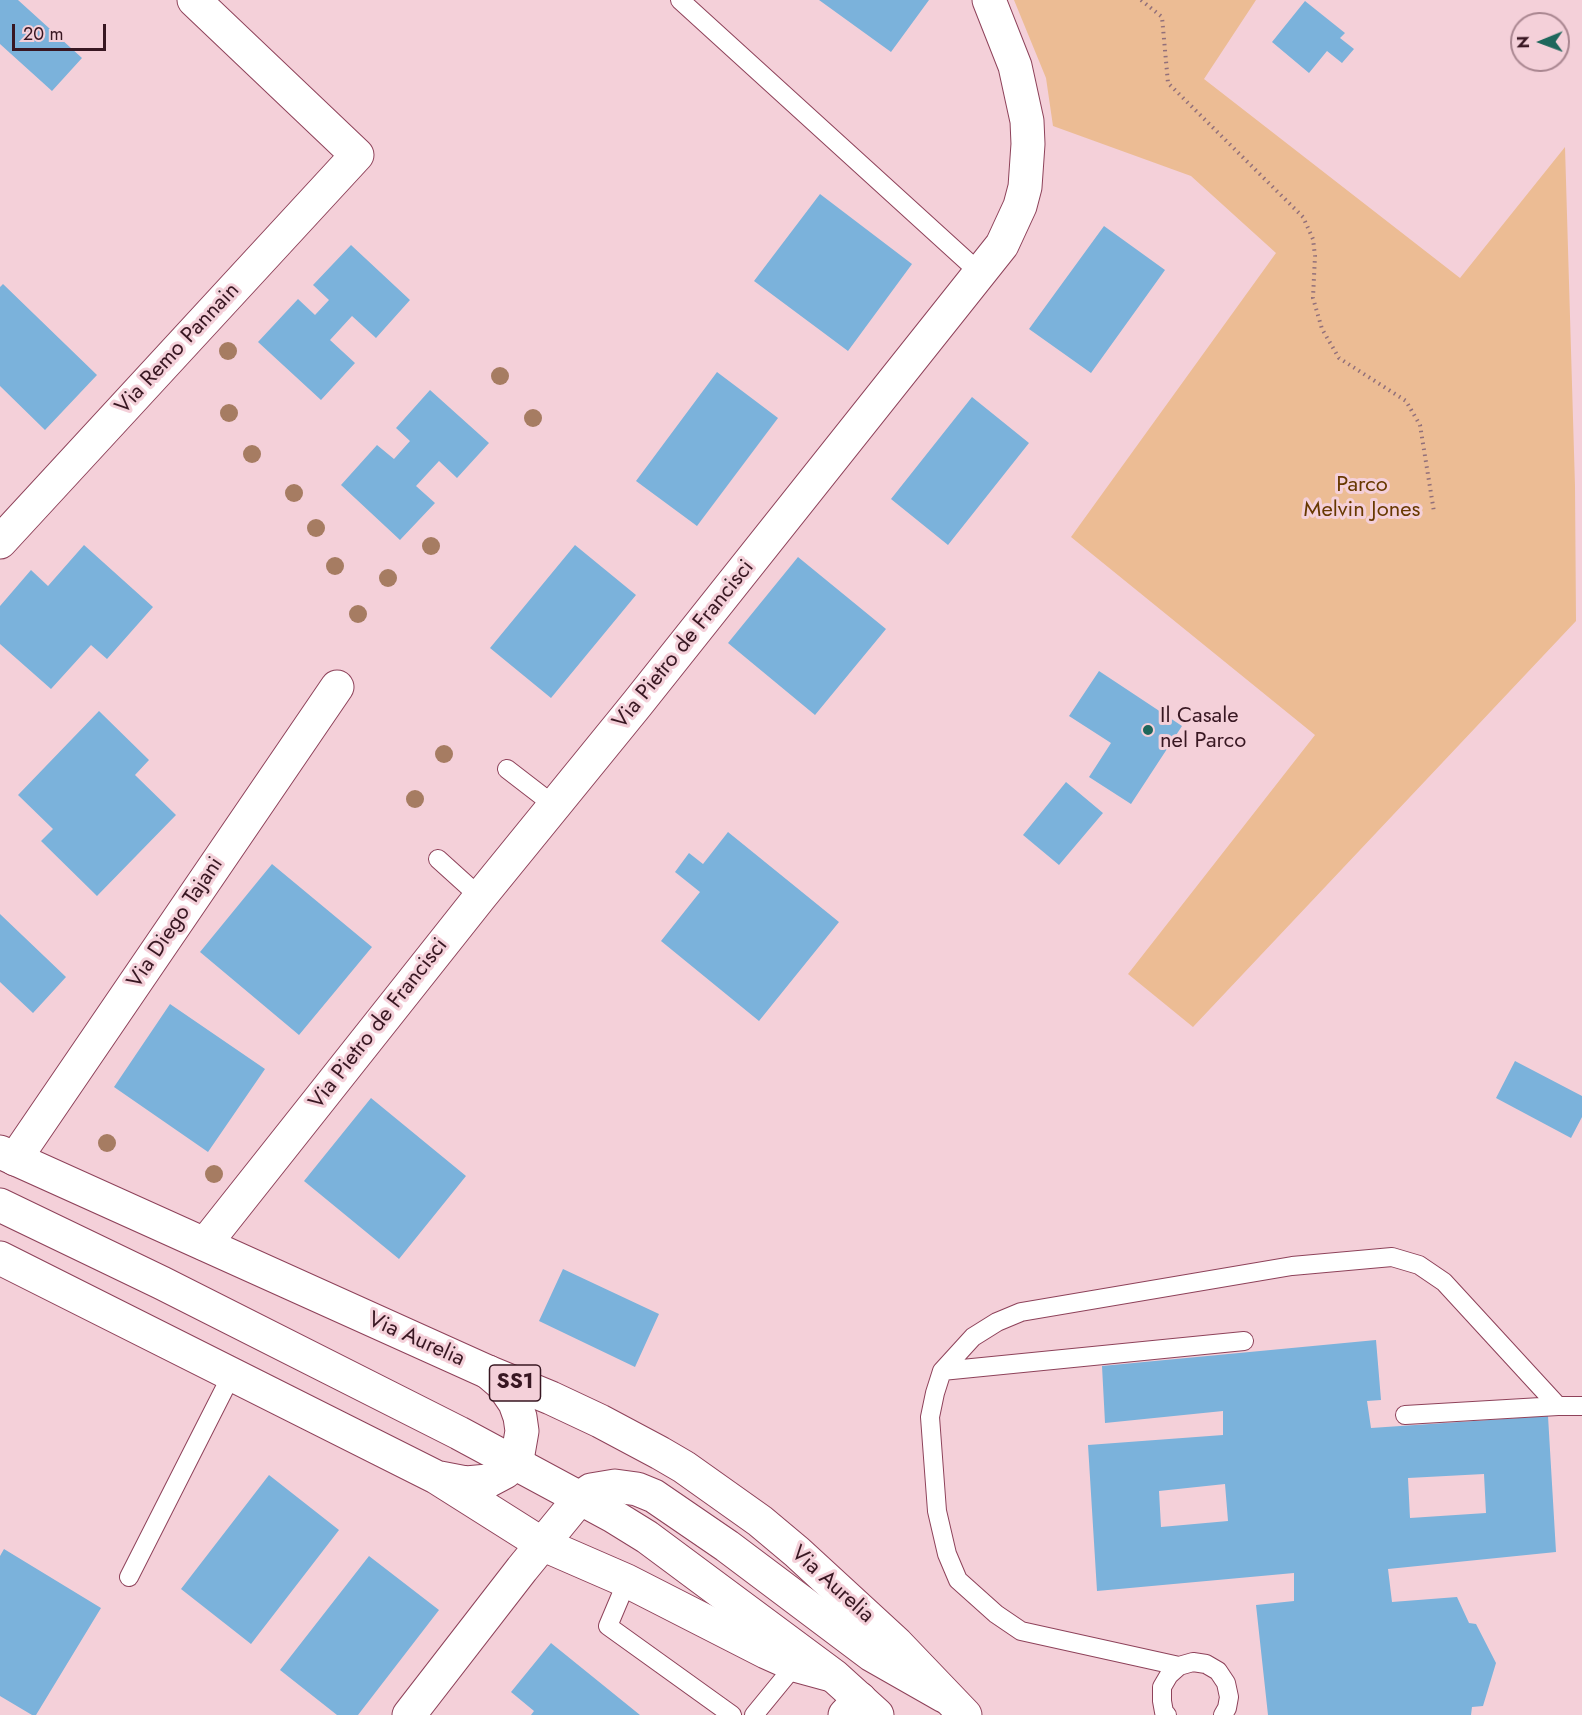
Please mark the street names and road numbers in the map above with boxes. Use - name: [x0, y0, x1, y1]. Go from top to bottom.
- street label: Via Remo Pannain: [110, 278, 246, 420]
- street label: Via Pietro de Francisci: [608, 555, 760, 735]
- street label: Via Diego Tajani: [122, 852, 230, 994]
- street label: Via Pietro de Francisci: [304, 933, 454, 1115]
- street label: Via Aurelia: [364, 1307, 468, 1373]
- road number: SS1: [490, 1365, 540, 1401]
- street label: Via Aurelia: [785, 1541, 879, 1629]

